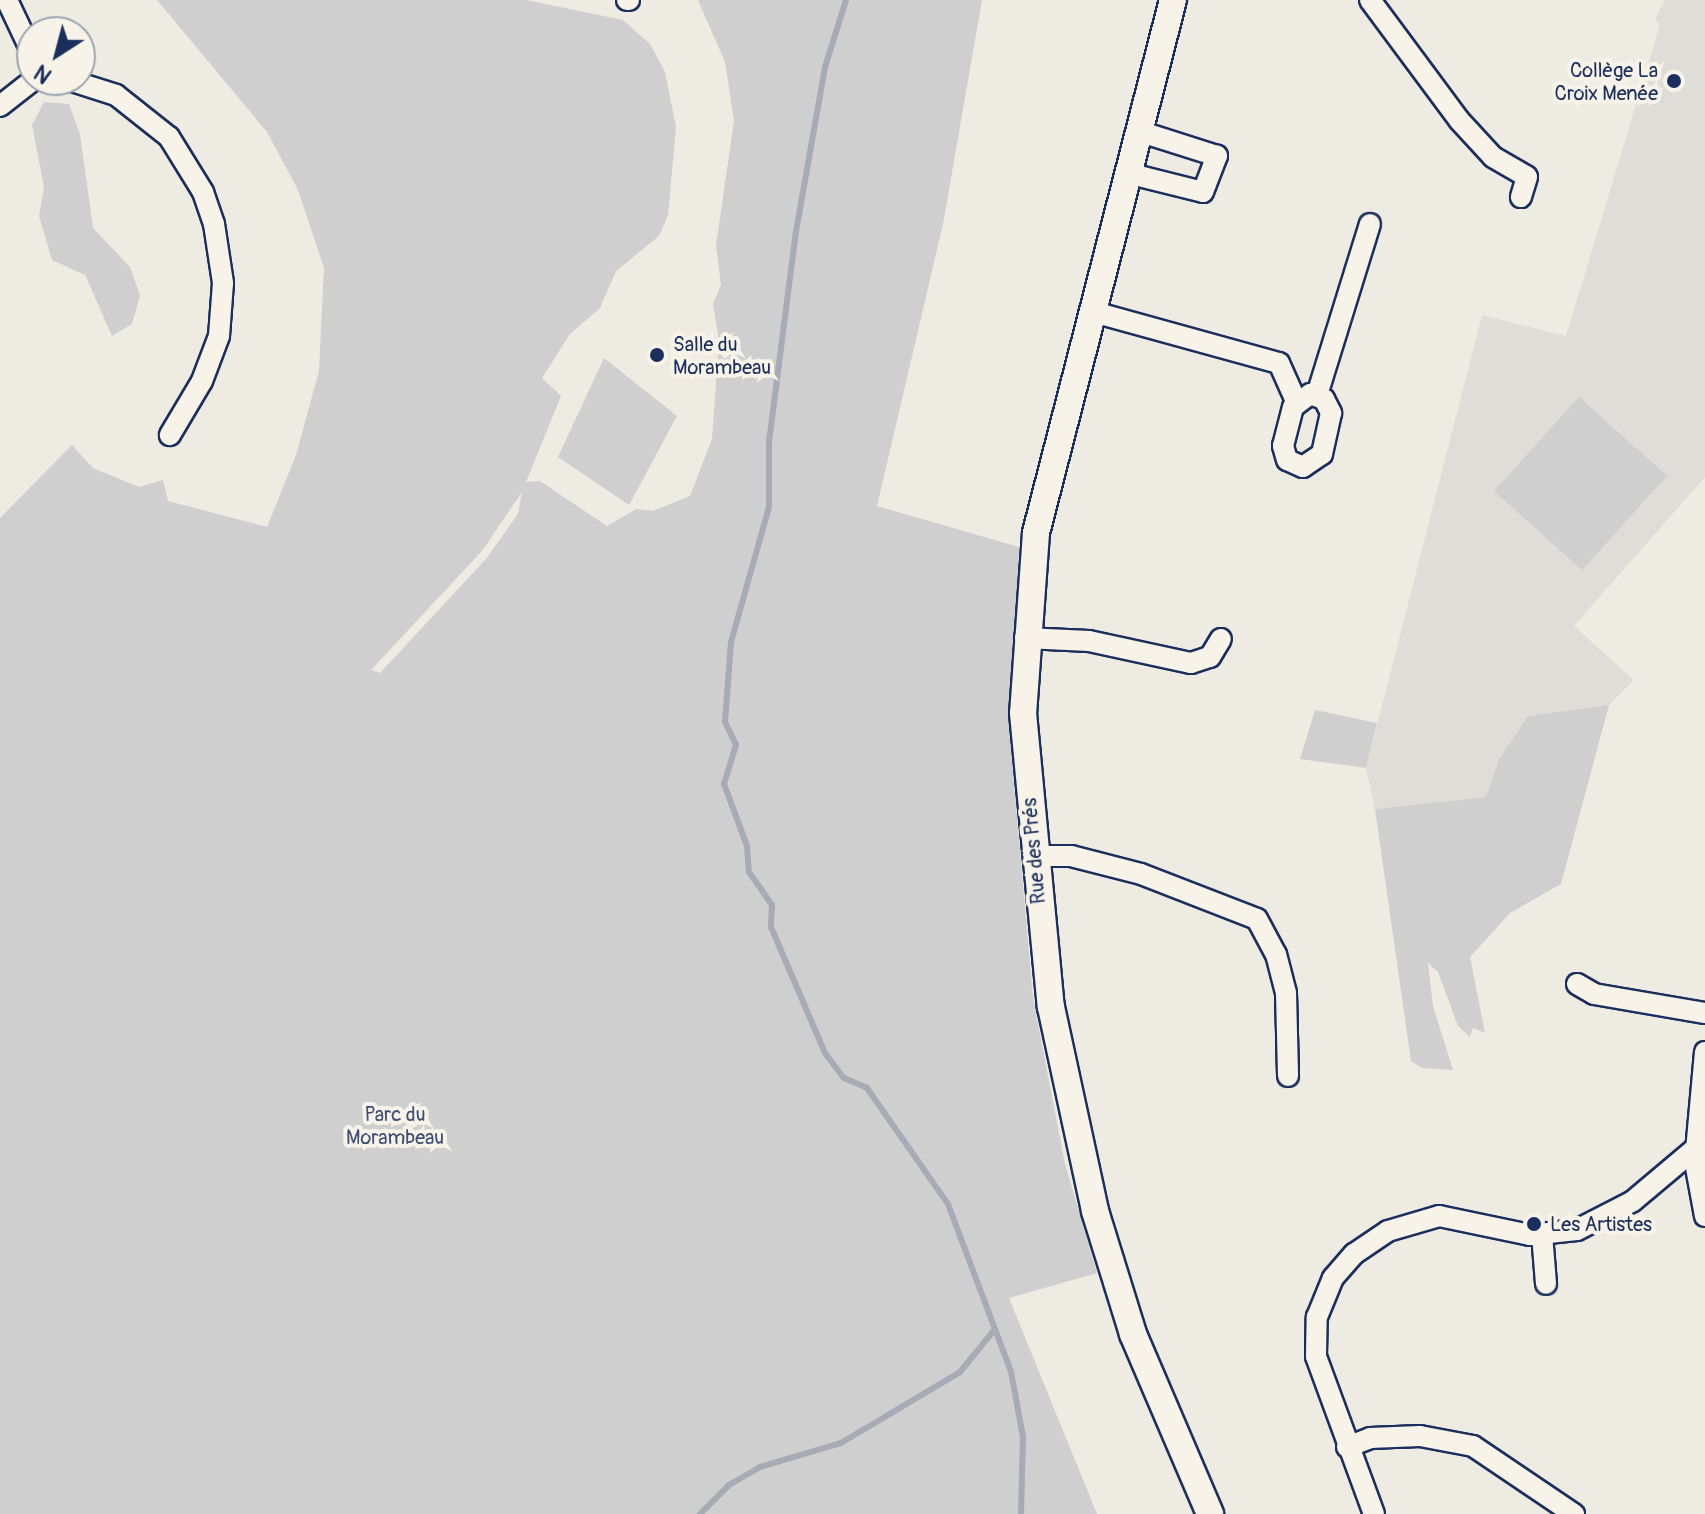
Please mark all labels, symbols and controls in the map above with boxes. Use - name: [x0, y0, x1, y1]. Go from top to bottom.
- north arrow: [16, 16, 96, 96]
- text: N: [29, 58, 57, 89]
- place label: Collège La Croix Menée: [1555, 58, 1658, 105]
- marker: Collège La Croix Menée: [1665, 72, 1683, 90]
- place label: Salle du Morambeau: [673, 332, 771, 379]
- marker: Salle du Morambeau: [648, 346, 666, 364]
- street label: Rue des Prés: [1017, 797, 1051, 905]
- park label: Parc du Morambeau: [346, 1103, 444, 1150]
- place label: Les Artistes: [1550, 1212, 1652, 1236]
- marker: Les Artistes: [1525, 1215, 1543, 1233]

